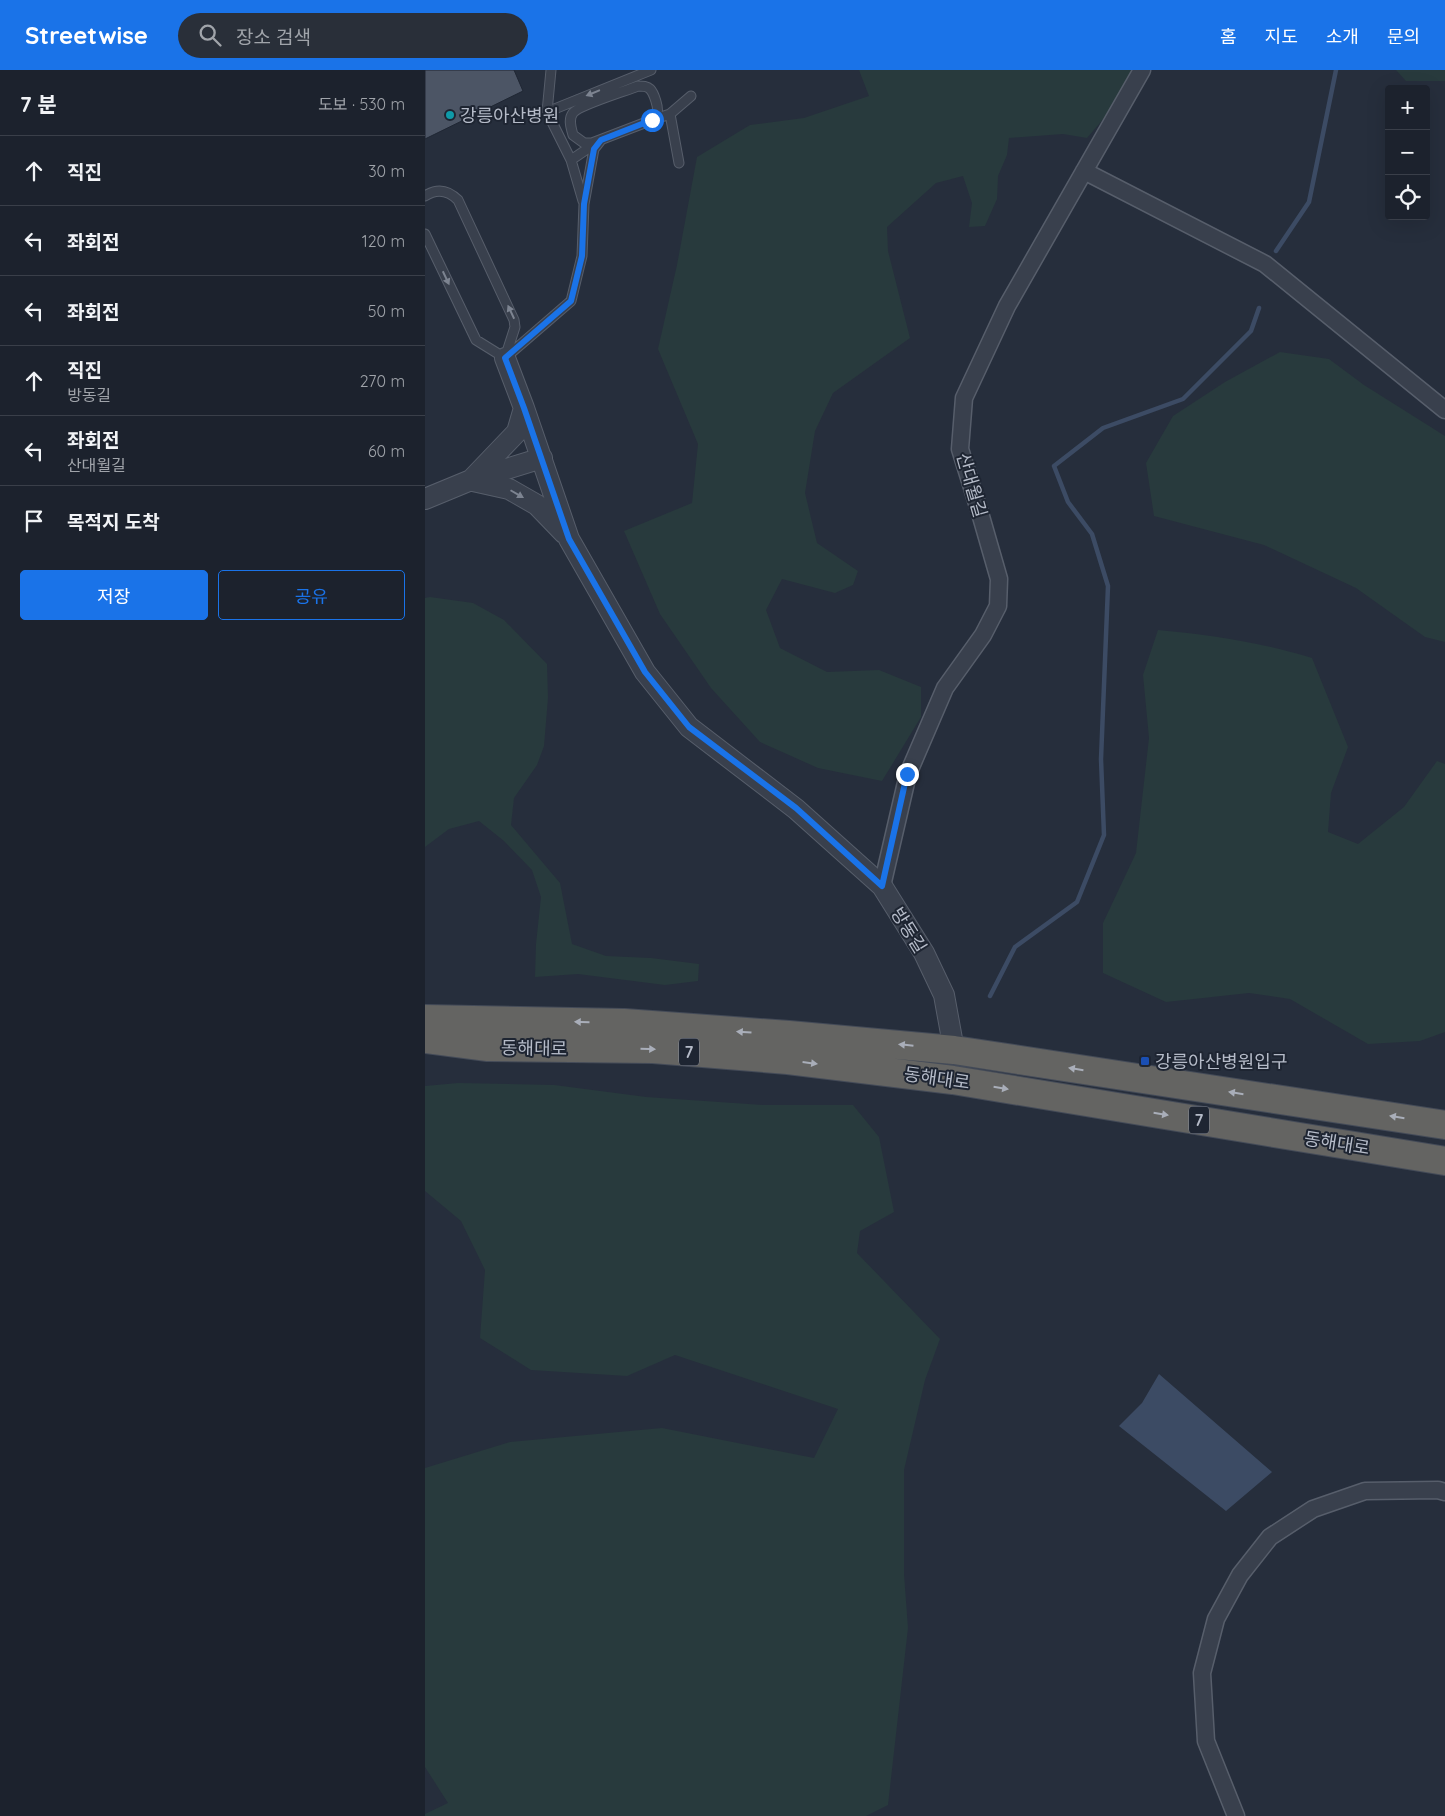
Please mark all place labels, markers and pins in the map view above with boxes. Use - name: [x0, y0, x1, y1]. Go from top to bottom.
- place label: 강릉아산병원: [460, 104, 559, 127]
- marker: 강릉아산병원: [444, 109, 456, 121]
- place label: 강릉아산병원입구: [1155, 1050, 1287, 1073]
- marker: 강릉아산병원입구: [1139, 1055, 1151, 1067]

